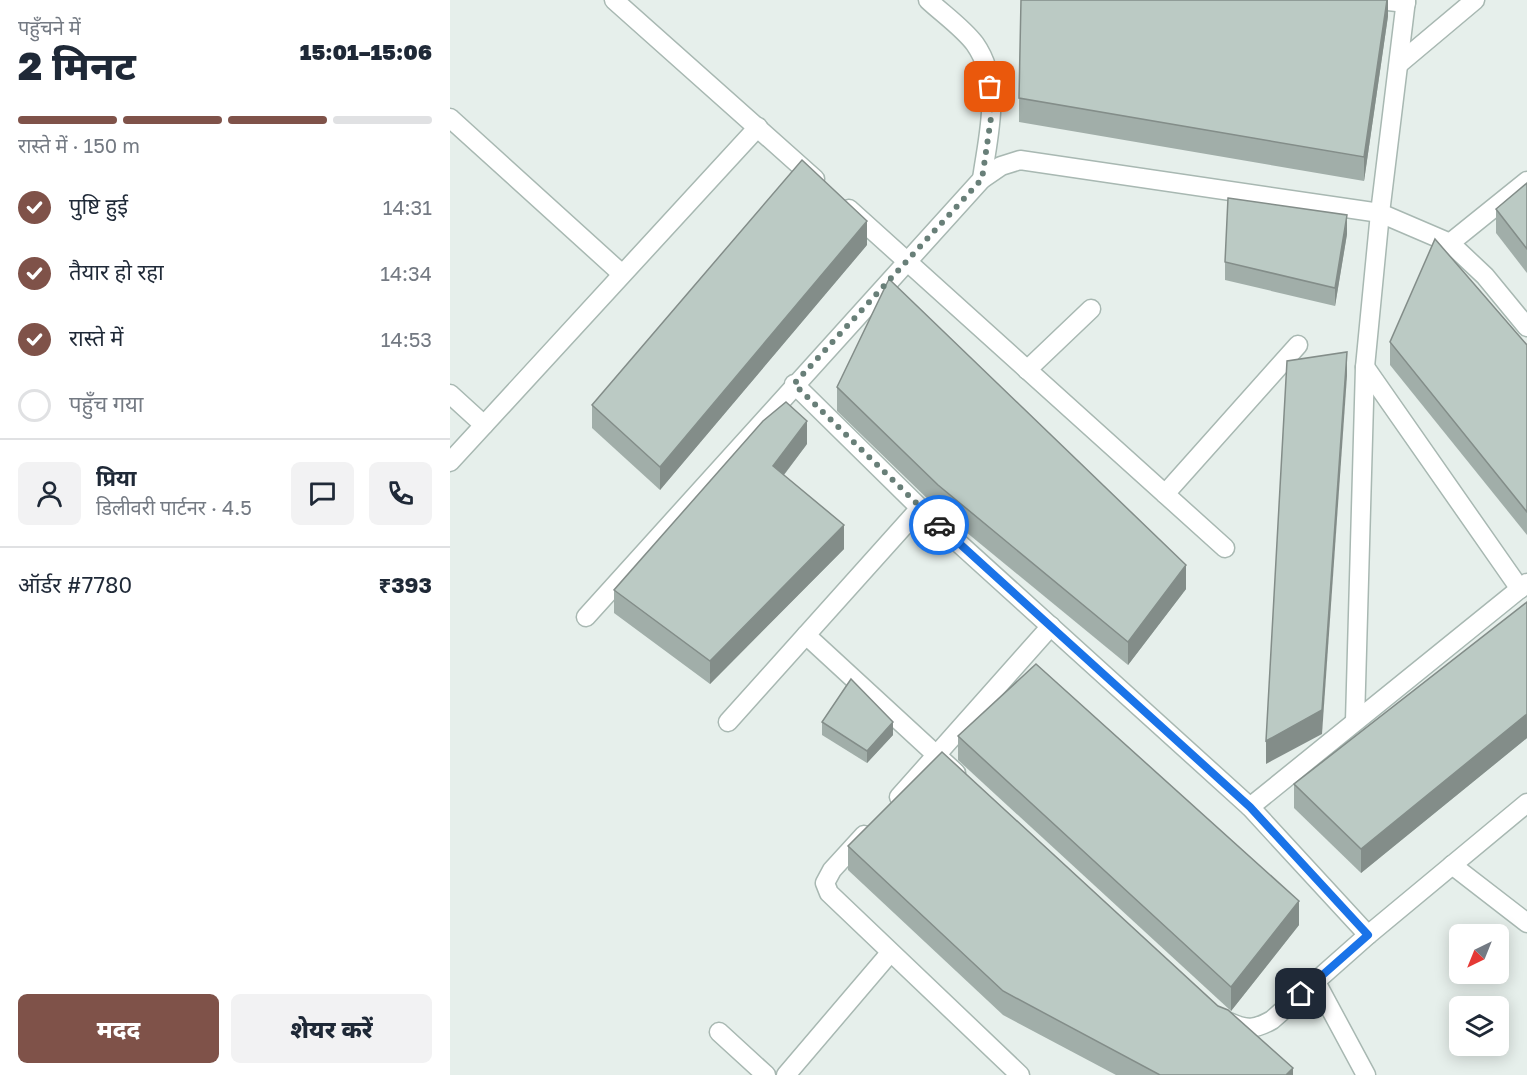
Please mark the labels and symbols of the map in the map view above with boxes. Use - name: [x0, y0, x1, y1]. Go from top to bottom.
- pin: [964, 61, 1015, 112]
- courier: [909, 495, 969, 555]
- north arrow: [1449, 924, 1509, 984]
- pin: [1275, 968, 1326, 1019]

